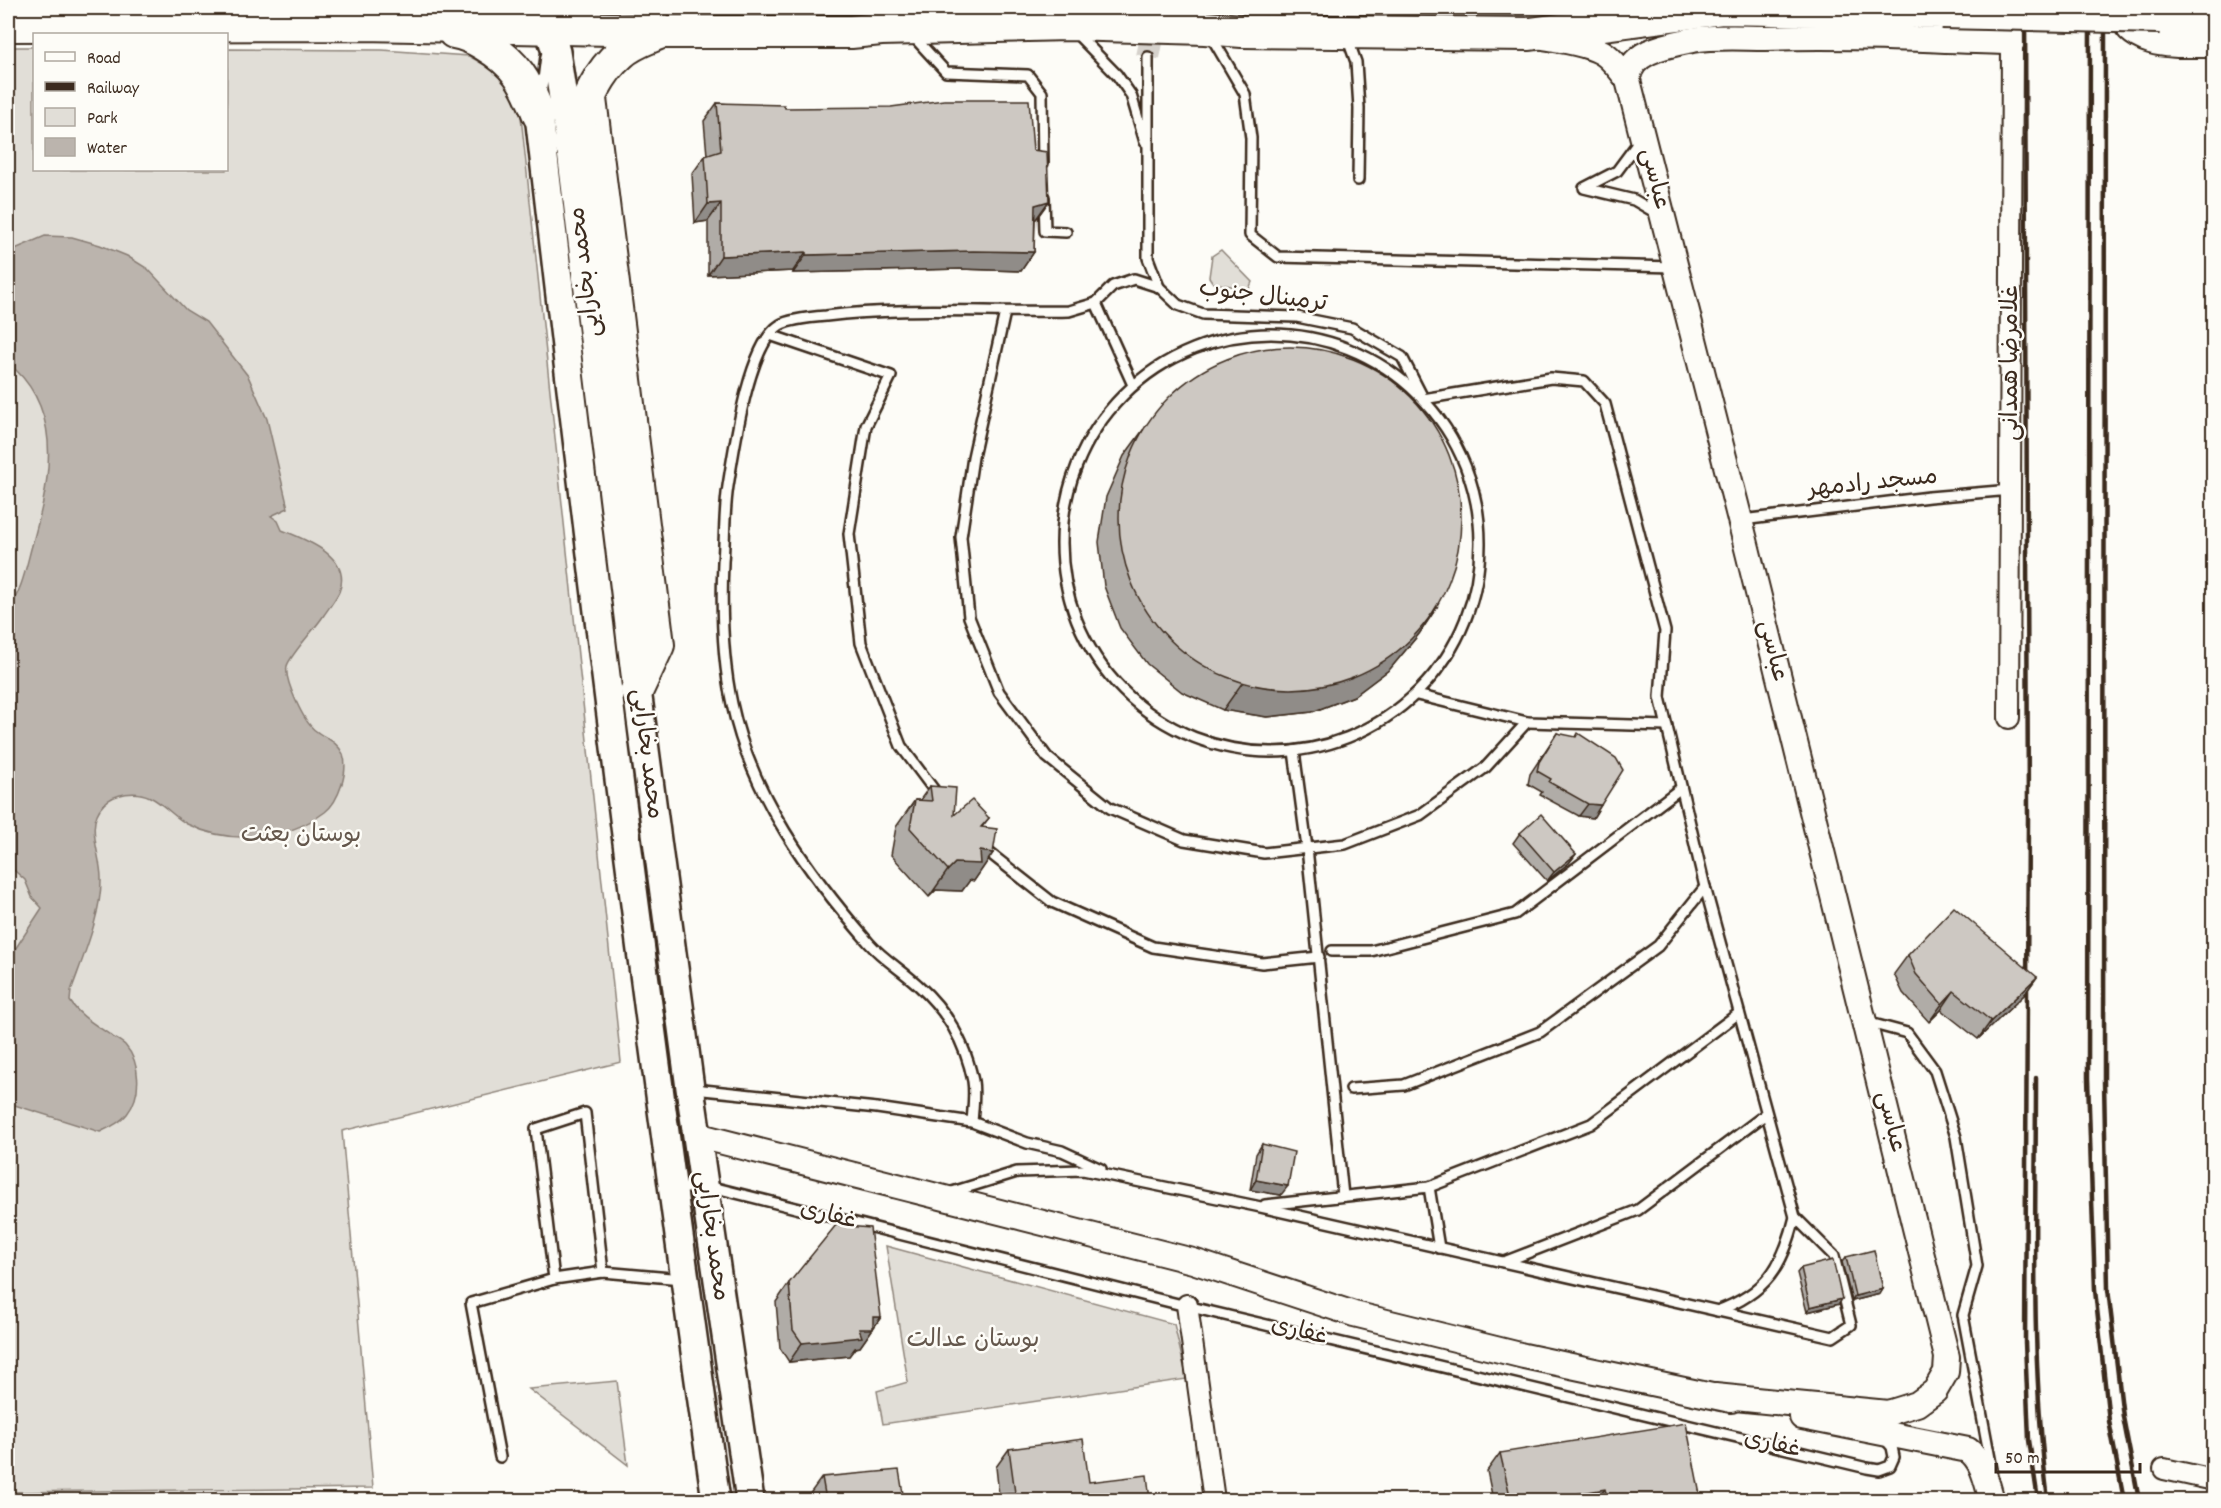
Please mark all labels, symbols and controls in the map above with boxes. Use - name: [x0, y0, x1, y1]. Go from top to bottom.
- legend: [33, 33, 228, 171]
- text: Road: [87, 47, 121, 72]
- text: Railway: [87, 77, 140, 102]
- text: Park: [87, 107, 118, 132]
- text: Water: [87, 137, 127, 162]
- street label: عباسی: [1630, 145, 1678, 213]
- street label: محمد بخارایی: [561, 205, 611, 339]
- street label: ترمینال جنوب: [1197, 272, 1330, 322]
- street label: غلامرضا همدانی: [1995, 285, 2029, 441]
- street label: مسجد رادمهر: [1805, 460, 1939, 508]
- street label: عباسی: [1748, 617, 1796, 685]
- street label: محمد بخارایی: [621, 687, 671, 821]
- park label: بوستان بعثت: [241, 819, 361, 853]
- street label: عباسی: [1866, 1088, 1914, 1156]
- street label: محمد بخارایی: [685, 1169, 737, 1303]
- street label: غفاری: [796, 1193, 860, 1239]
- street label: غفاری: [1267, 1309, 1331, 1355]
- park label: بوستان عدالت: [907, 1324, 1039, 1358]
- street label: غفاری: [1740, 1422, 1804, 1468]
- scale bar: [1996, 1436, 2140, 1474]
- text: 50 m: [2005, 1447, 2040, 1472]

